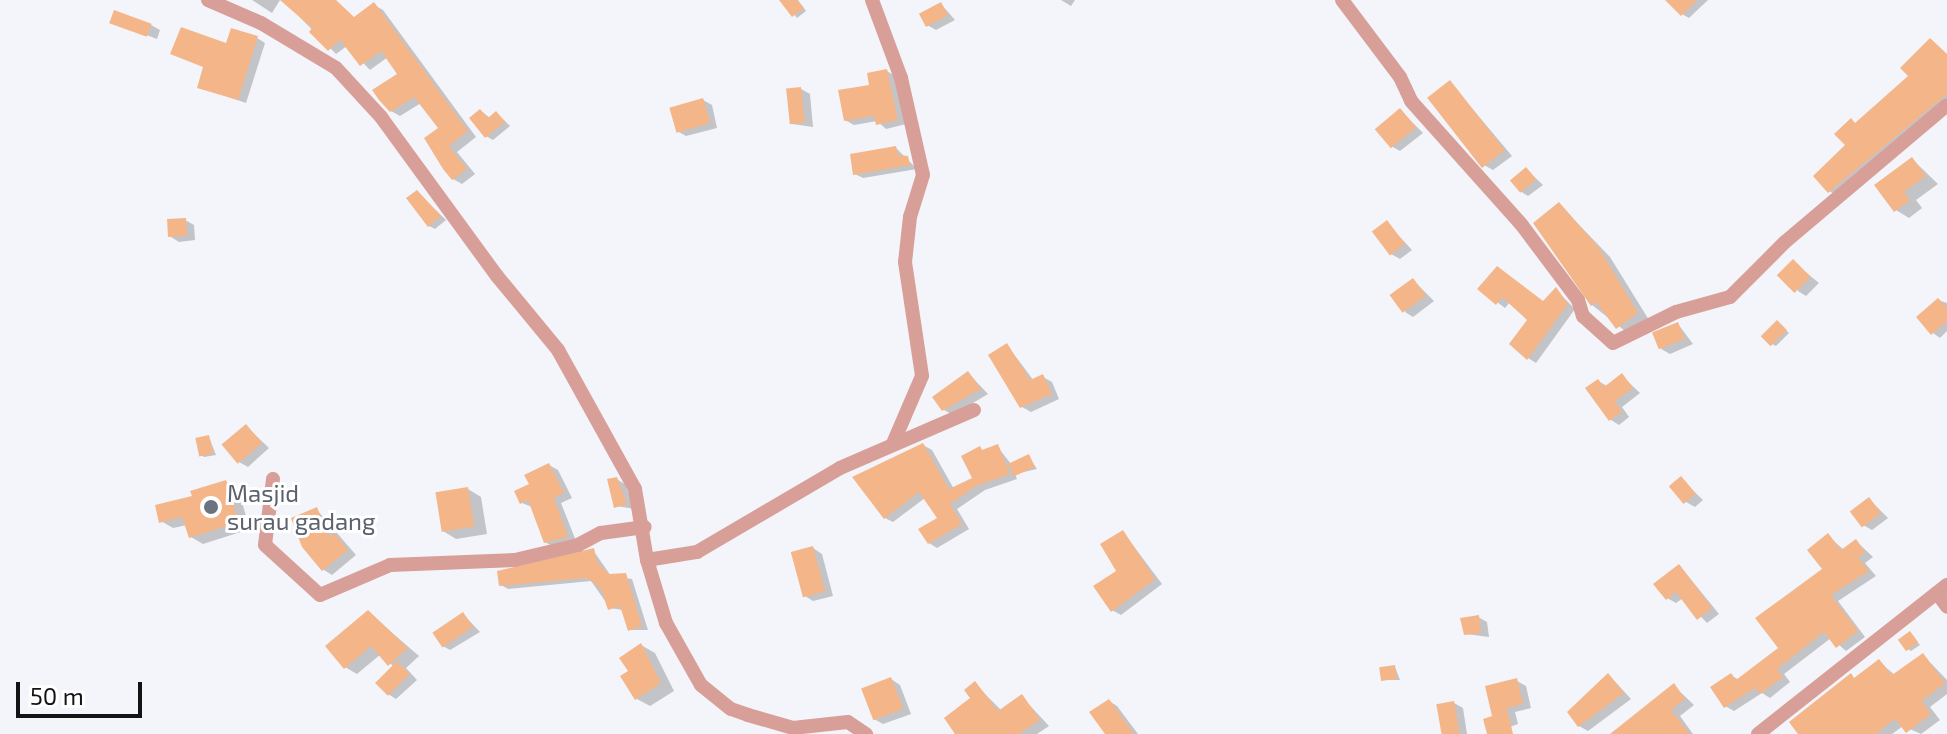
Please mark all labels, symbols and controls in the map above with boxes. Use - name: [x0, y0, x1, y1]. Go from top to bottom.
- place label: Masjid surau gadang: [227, 479, 375, 535]
- marker: Masjid surau gadang: [202, 498, 220, 516]
- scale bar: [20, 666, 146, 716]
- text: 50 m: [30, 681, 84, 710]

